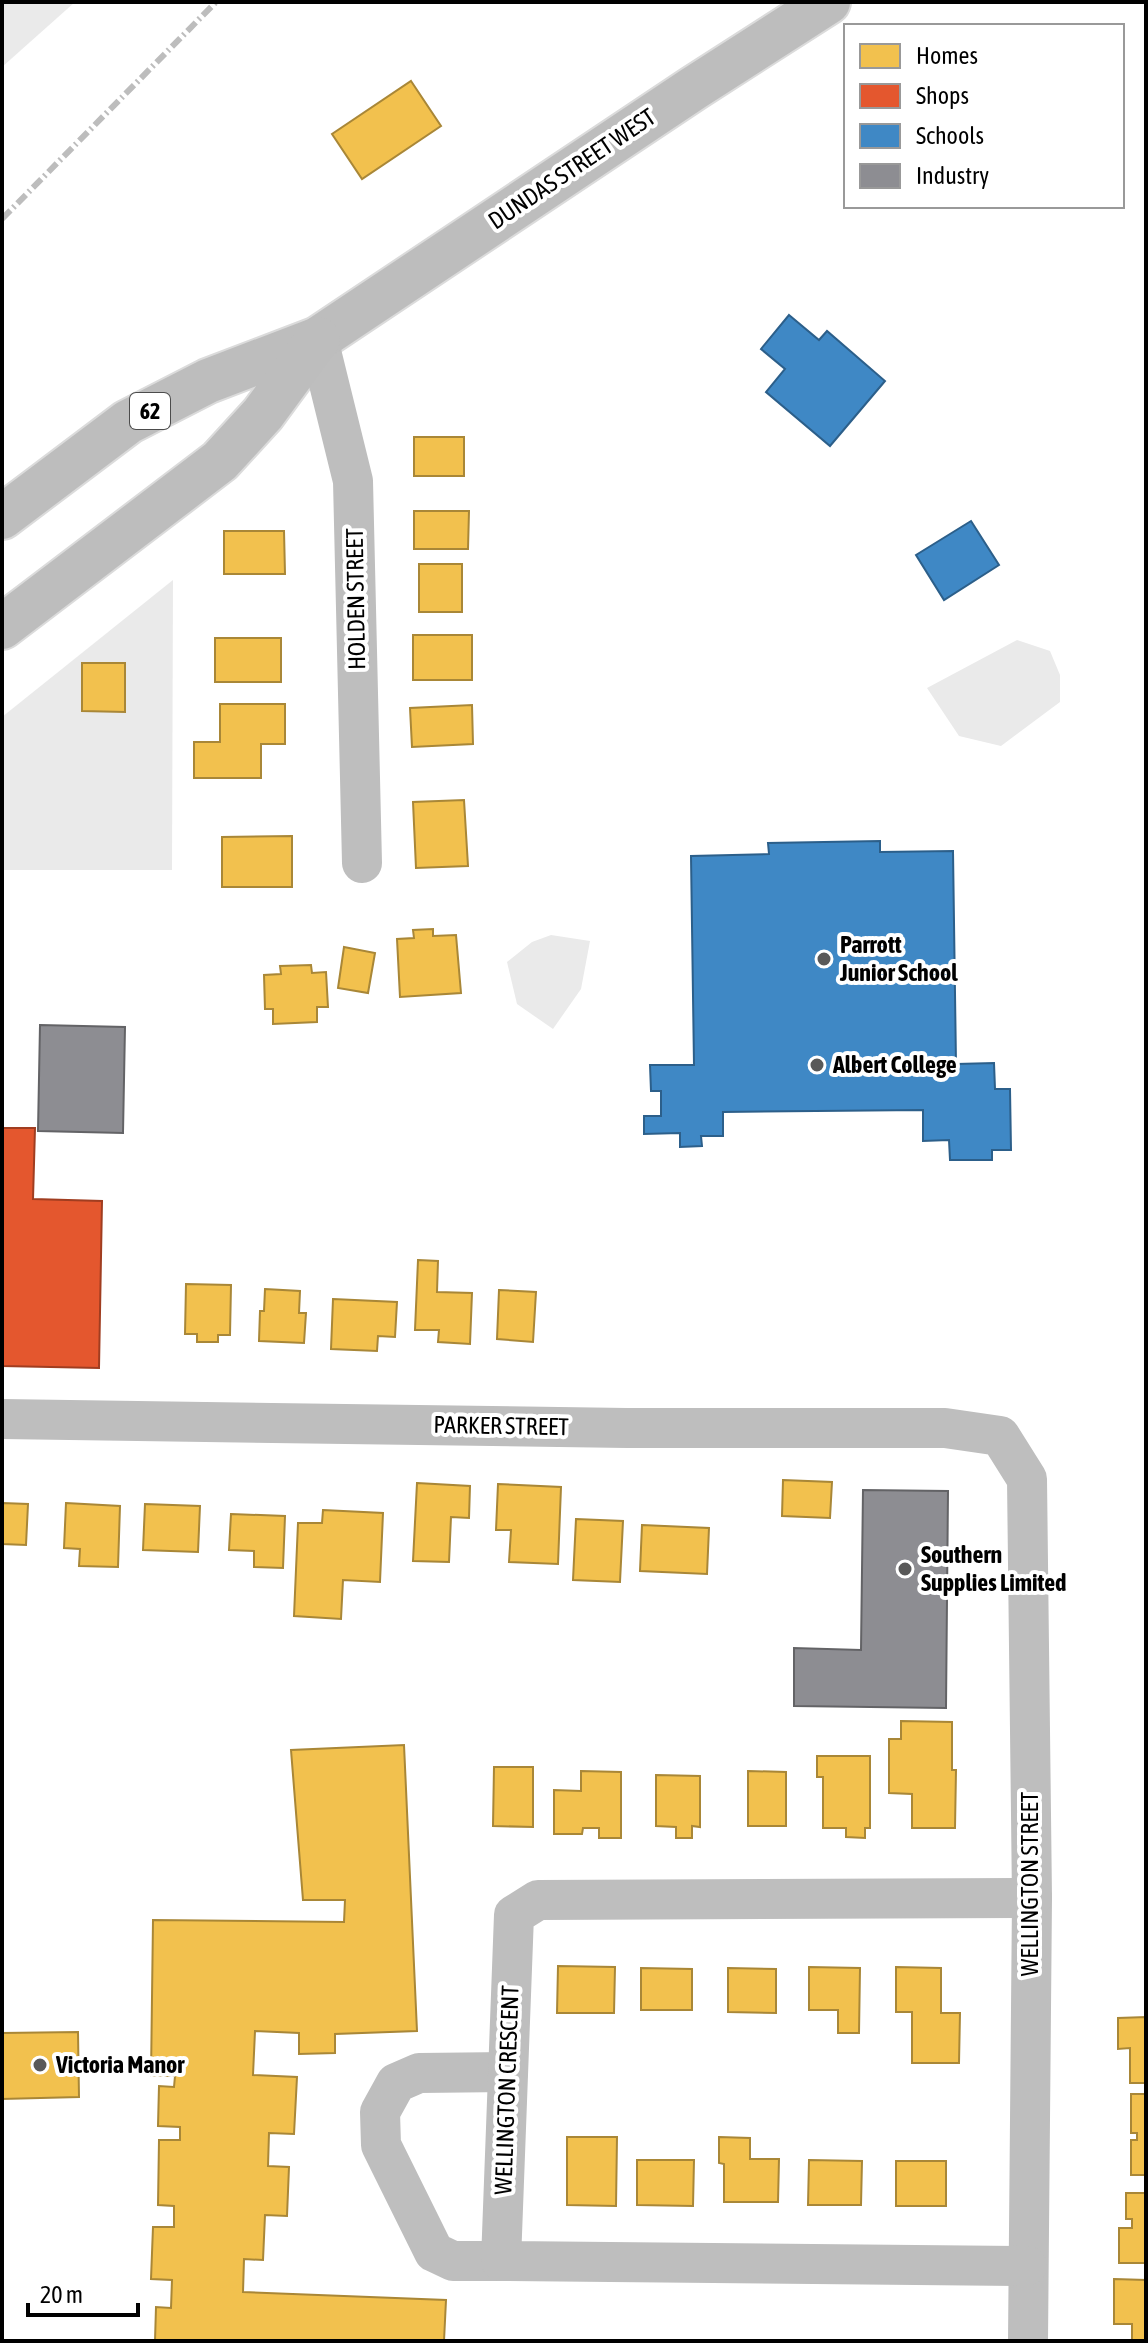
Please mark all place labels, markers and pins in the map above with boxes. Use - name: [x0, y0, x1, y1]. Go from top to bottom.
- place label: Parrott Junior School: [839, 931, 958, 986]
- marker: Parrott Junior School: [815, 950, 833, 968]
- place label: Albert College: [832, 1051, 957, 1078]
- marker: Albert College: [808, 1056, 826, 1074]
- place label: Southern Supplies Limited: [921, 1541, 1066, 1596]
- marker: Southern Supplies Limited: [896, 1560, 914, 1578]
- place label: Victoria Manor: [55, 2051, 185, 2078]
- marker: Victoria Manor: [31, 2056, 49, 2074]

